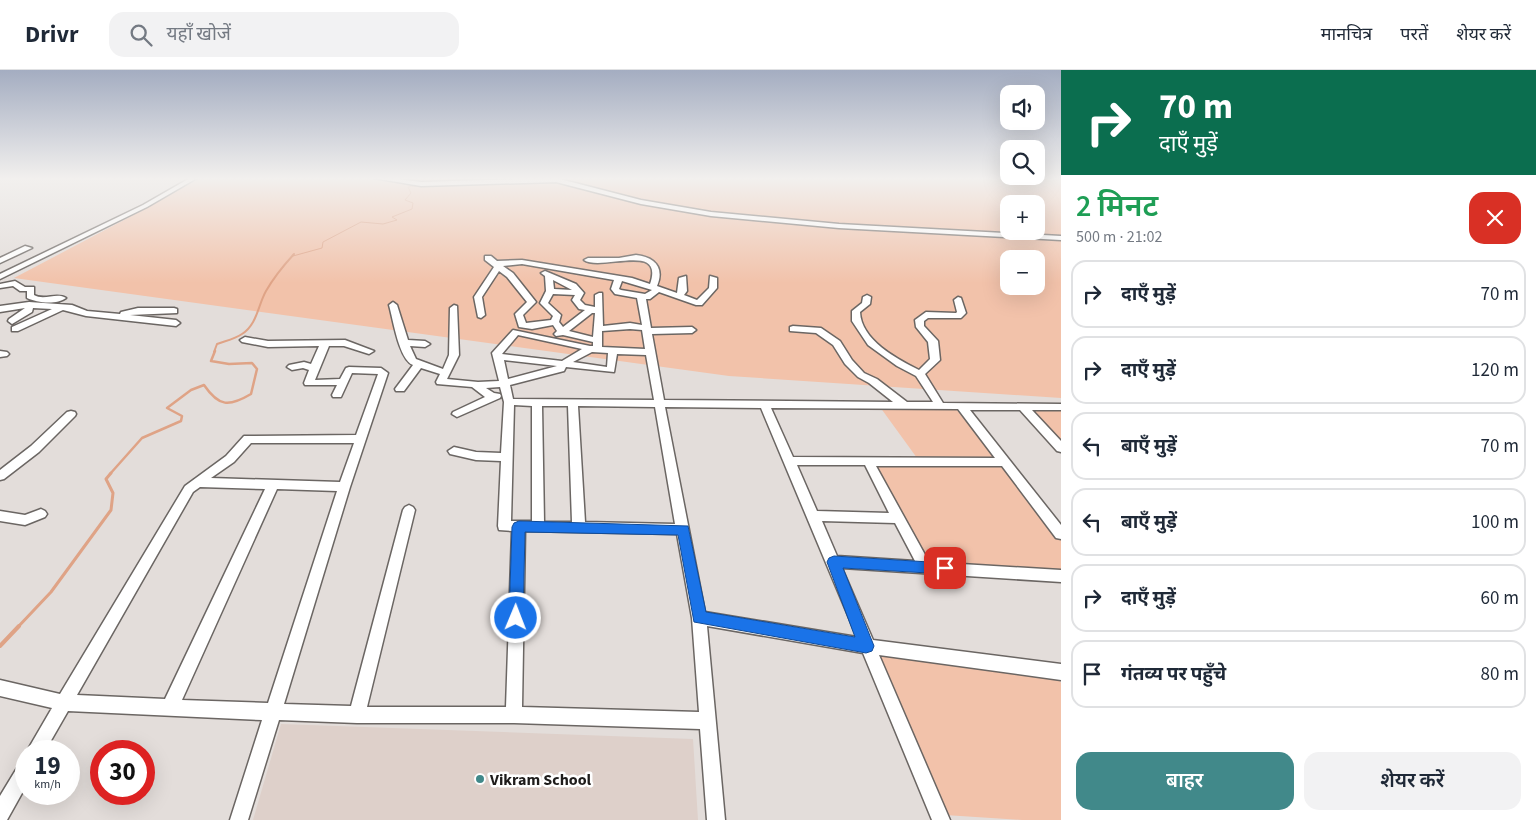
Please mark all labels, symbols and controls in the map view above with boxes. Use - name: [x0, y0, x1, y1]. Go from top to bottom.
- search box: [109, 12, 459, 57]
- text: Drivr: [25, 17, 79, 52]
- icon: search: [127, 21, 155, 49]
- text: यहाँ खोजें: [167, 21, 231, 48]
- text: मानचित्र: [1321, 22, 1372, 47]
- text: परतें: [1400, 22, 1428, 47]
- text: शेयर करें: [1456, 22, 1511, 47]
- text: 70 m: [1159, 82, 1233, 132]
- map controls: [1000, 85, 1045, 295]
- button: sound: [1000, 85, 1045, 130]
- icon: right: [1076, 90, 1141, 155]
- text: दाएँ मुड़ें: [1159, 128, 1218, 160]
- button: search: [1000, 140, 1045, 185]
- text: 2 मिनट: [1076, 185, 1158, 228]
- button: close: [1469, 192, 1521, 244]
- button: +: [1000, 195, 1045, 240]
- text: 500 m · 21:02: [1076, 226, 1163, 248]
- button: −: [1000, 250, 1045, 295]
- icon: right: [1078, 280, 1106, 308]
- text: दाएँ मुड़ें: [1121, 281, 1176, 308]
- text: 70 m: [1481, 281, 1519, 308]
- icon: right: [1078, 356, 1106, 384]
- text: दाएँ मुड़ें: [1121, 357, 1176, 384]
- text: 120 m: [1471, 357, 1519, 384]
- icon: left: [1078, 432, 1106, 460]
- text: बाएँ मुड़ें: [1121, 433, 1177, 460]
- text: 70 m: [1481, 433, 1519, 460]
- icon: left: [1078, 508, 1106, 536]
- text: बाएँ मुड़ें: [1121, 509, 1177, 536]
- text: 100 m: [1471, 509, 1519, 536]
- pin: [924, 547, 966, 589]
- icon: arrive: [931, 554, 959, 582]
- icon: right: [1078, 584, 1106, 612]
- text: दाएँ मुड़ें: [1121, 585, 1176, 612]
- text: 60 m: [1481, 585, 1519, 612]
- position arrow: [489, 591, 541, 643]
- icon: arrive: [1078, 660, 1106, 688]
- text: गंतव्य पर पहुँचे: [1121, 661, 1226, 688]
- text: 80 m: [1481, 661, 1519, 688]
- speed limit sign: 30: [90, 740, 155, 805]
- text: 19: [34, 748, 61, 784]
- button: बाहर: [1076, 752, 1294, 810]
- button: शेयर करें: [1304, 752, 1521, 810]
- place label: Vikram School: [489, 769, 592, 791]
- marker: Vikram School: [474, 773, 486, 785]
- text: km/h: [34, 776, 61, 793]

